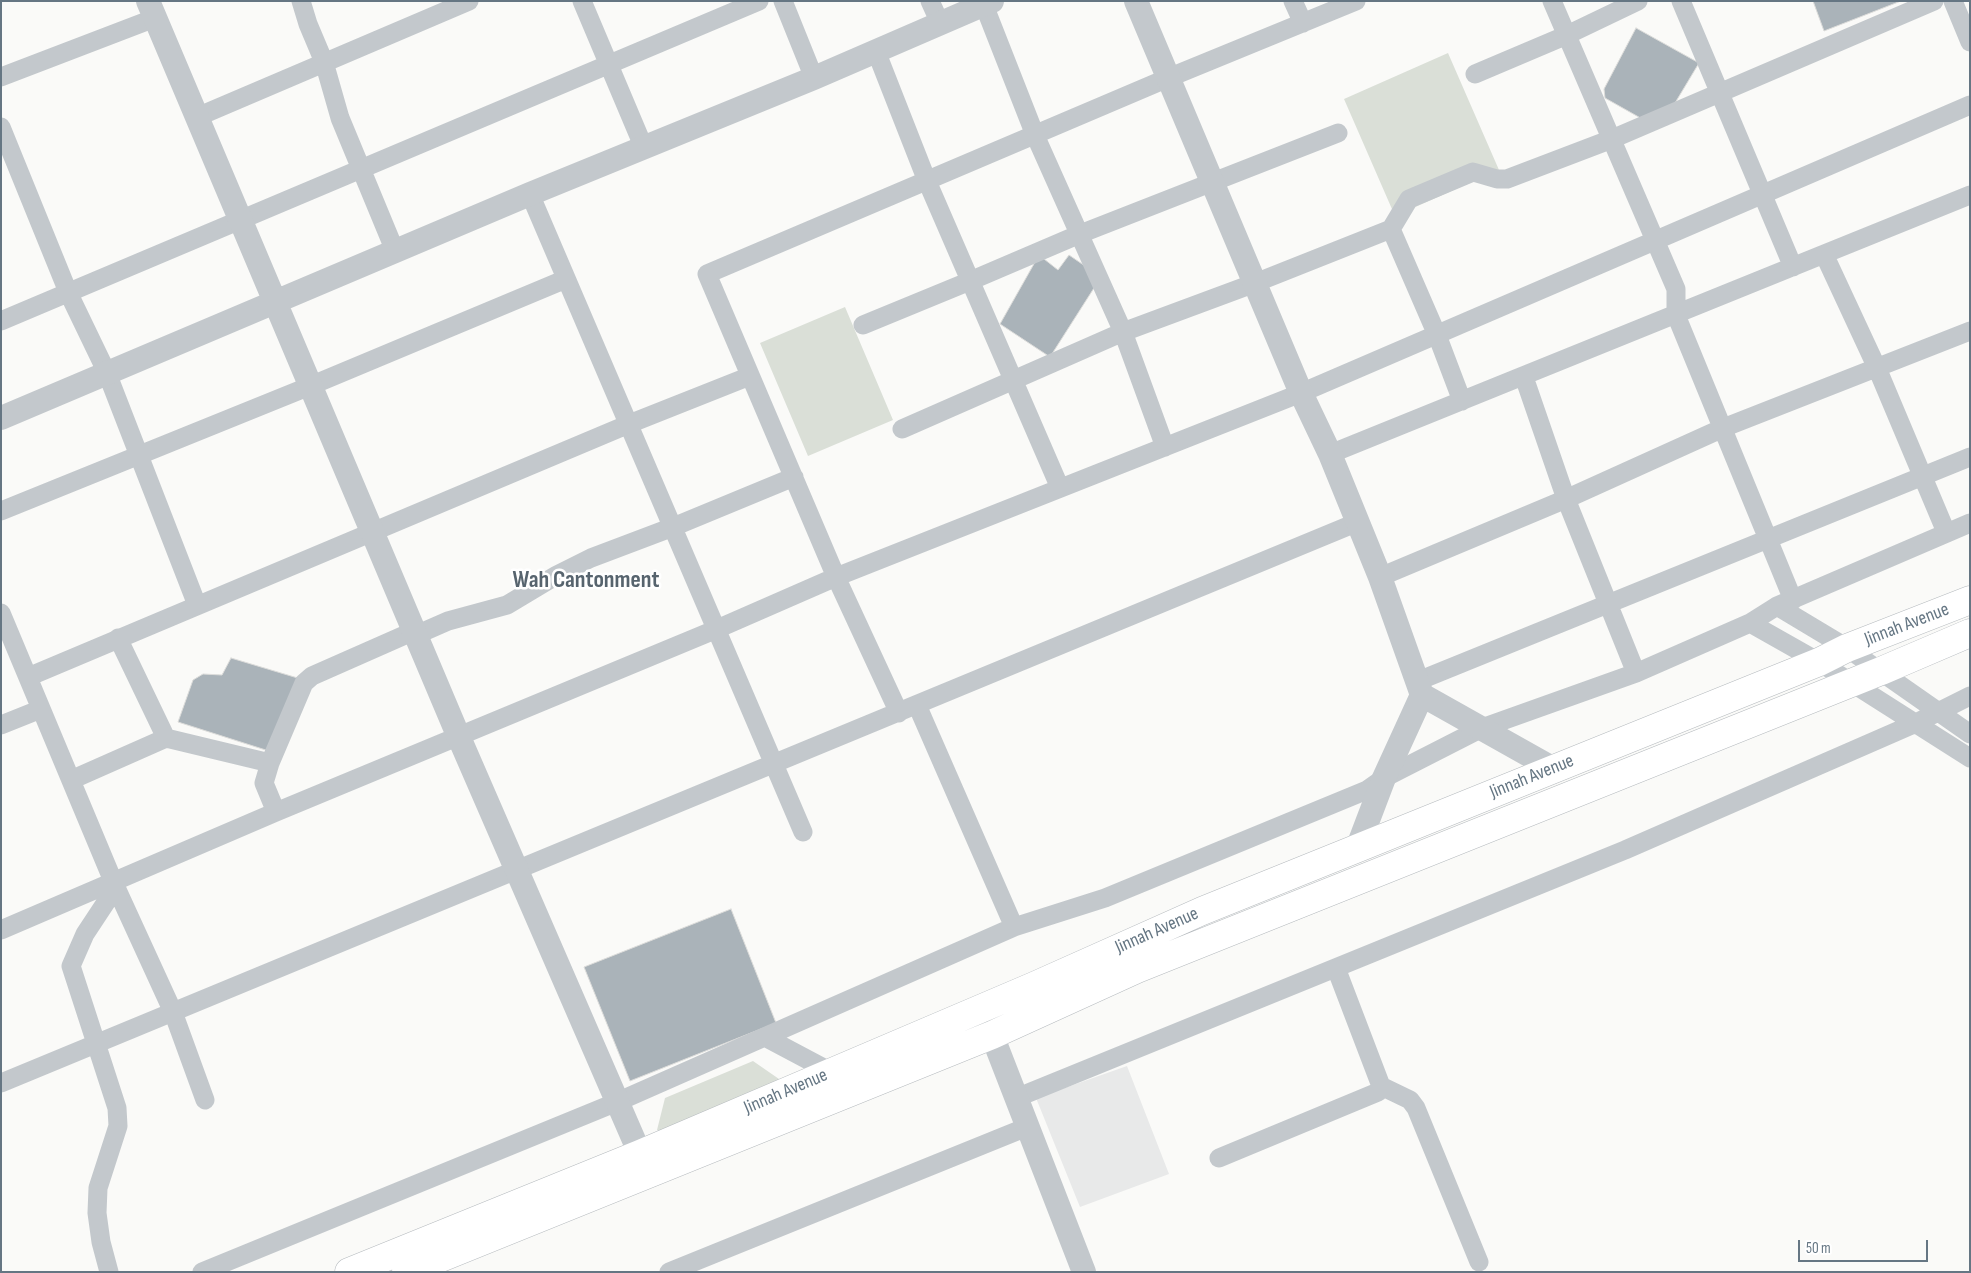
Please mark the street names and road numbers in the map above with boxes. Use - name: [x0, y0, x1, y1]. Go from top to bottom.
- street label: Jinnah Avenue: [1862, 598, 1952, 652]
- street label: Jinnah Avenue: [1487, 750, 1577, 804]
- street label: Jinnah Avenue: [1112, 903, 1202, 959]
- street label: Jinnah Avenue: [741, 1064, 831, 1120]

